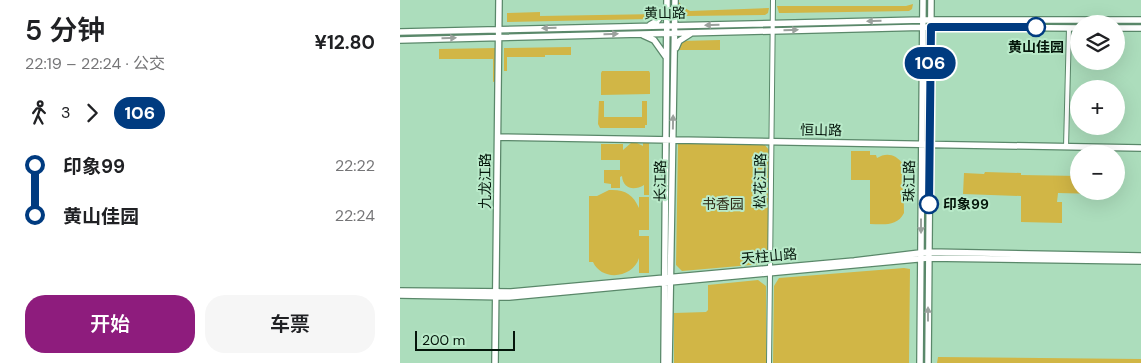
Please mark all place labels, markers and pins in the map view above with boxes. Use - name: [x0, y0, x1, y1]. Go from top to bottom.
- marker: 黄山佳园: [1026, 17, 1046, 37]
- place label: 黄山佳园: [1008, 38, 1064, 56]
- marker: 印象99: [919, 194, 939, 214]
- place label: 印象99: [943, 195, 989, 213]

